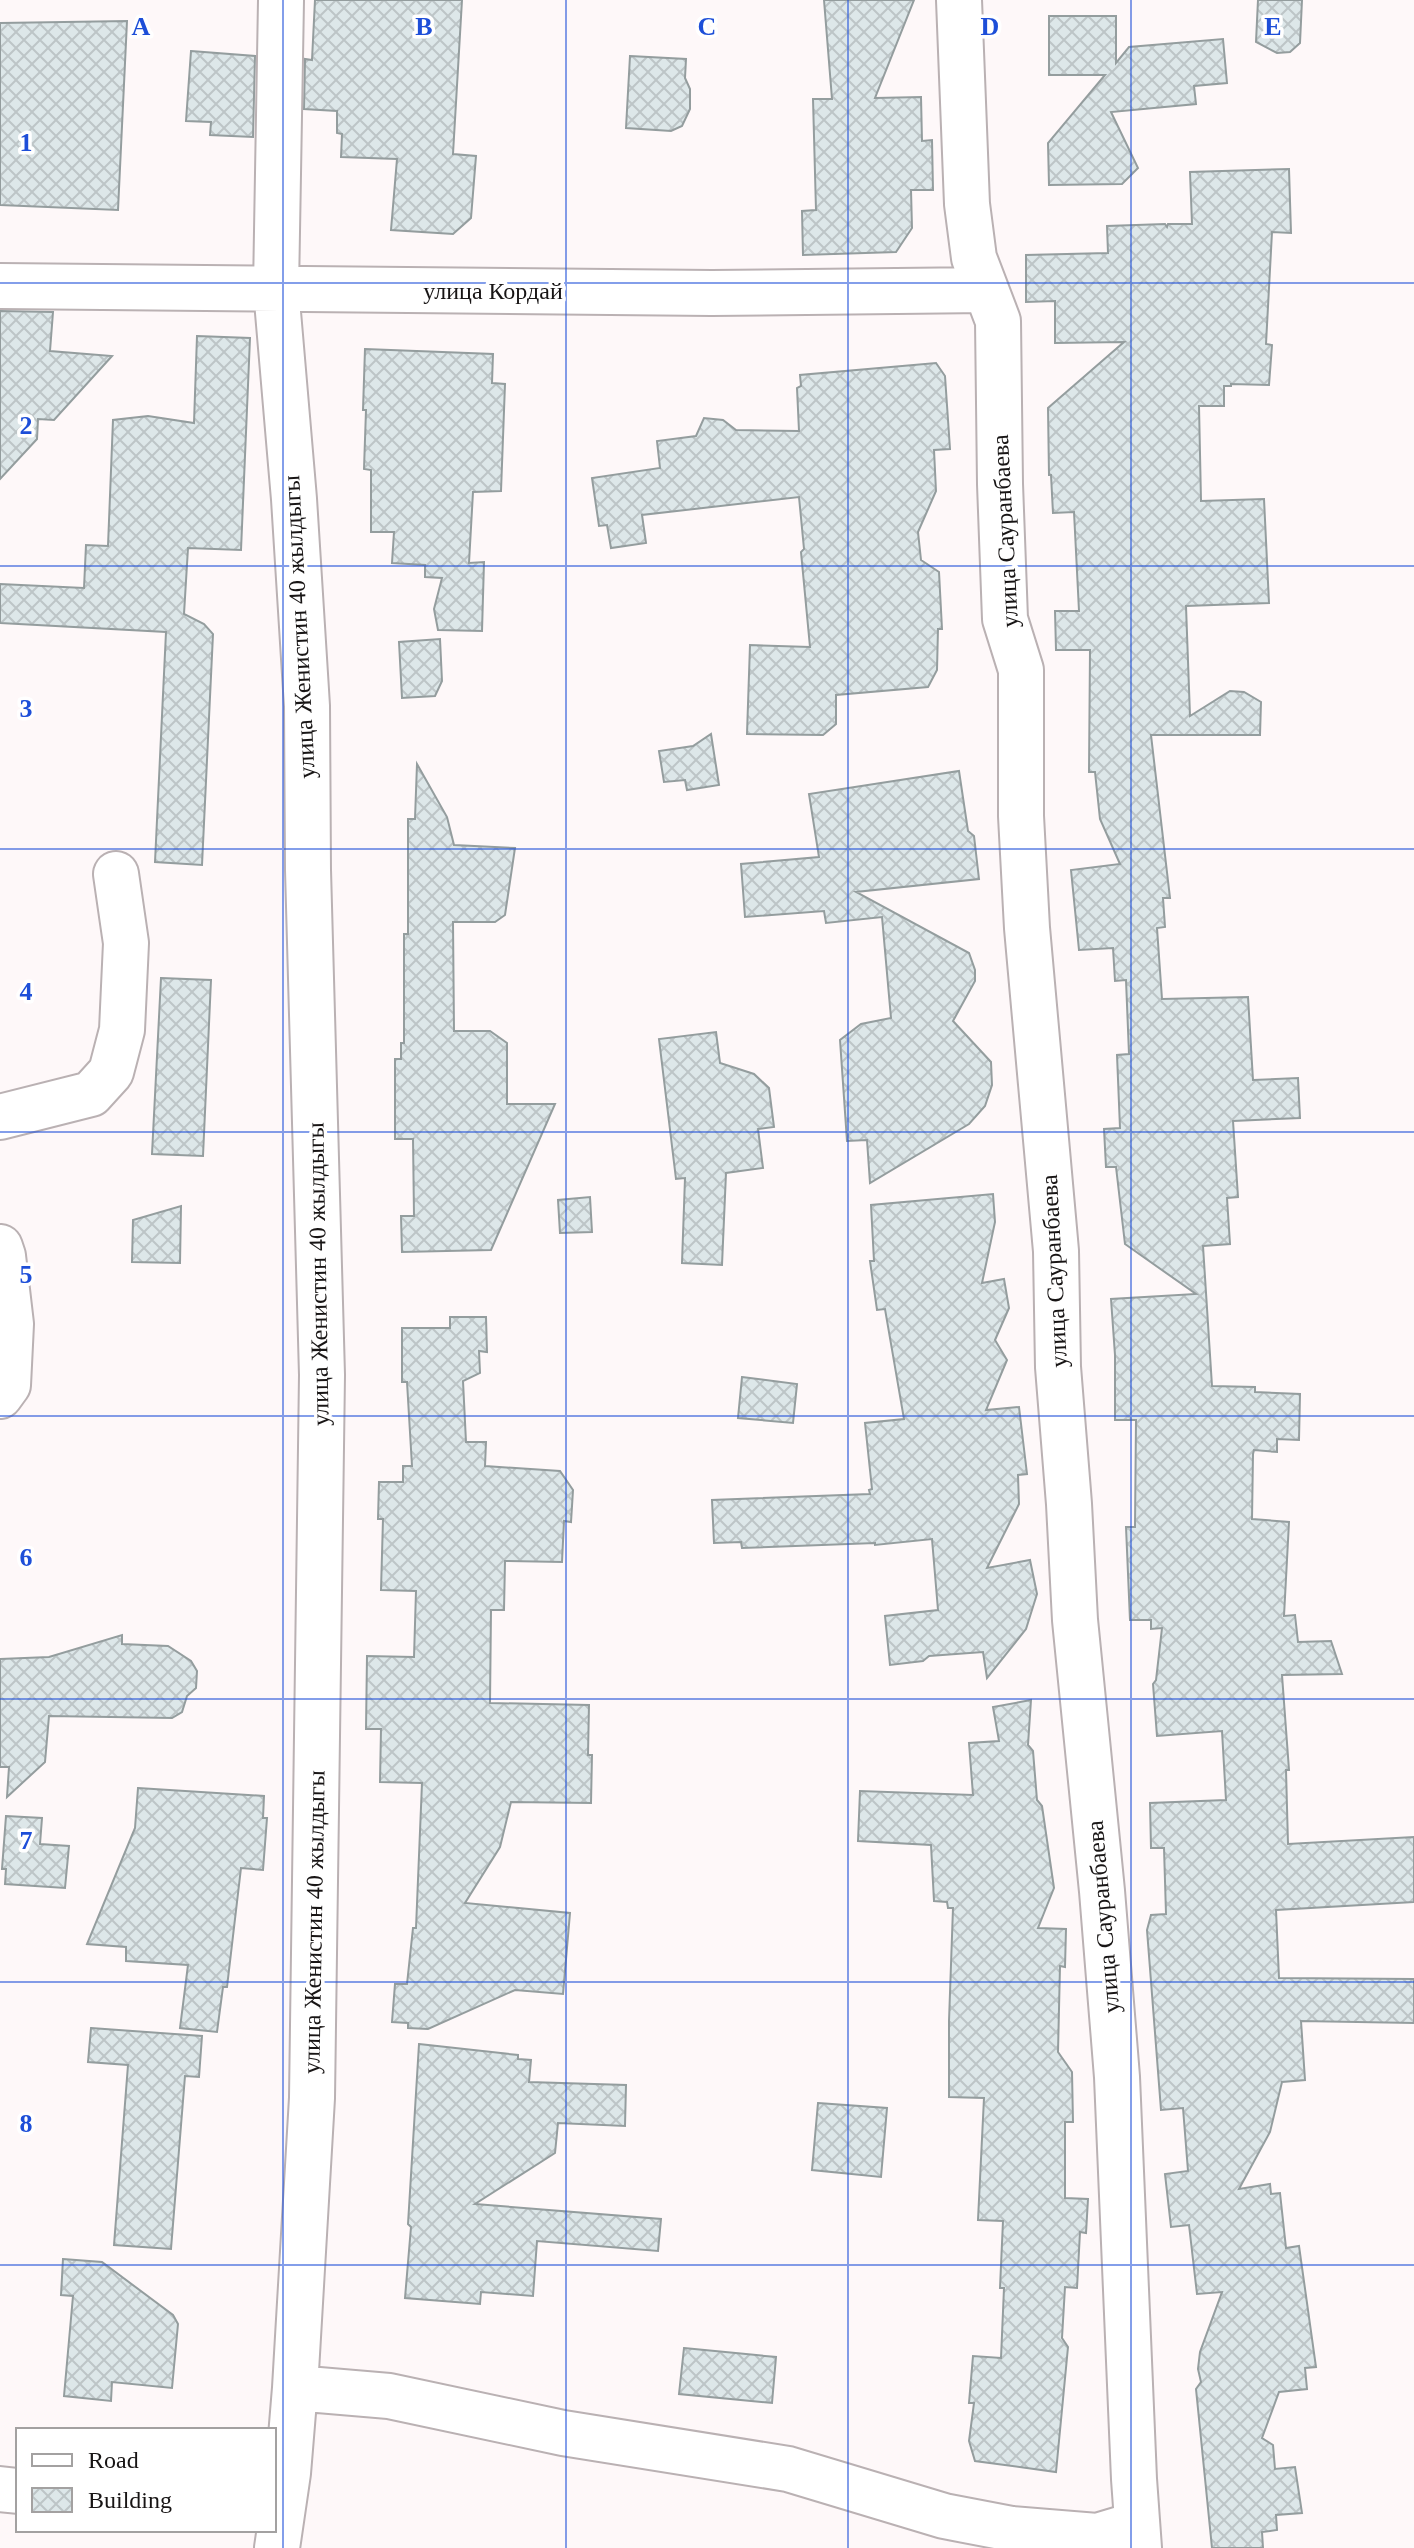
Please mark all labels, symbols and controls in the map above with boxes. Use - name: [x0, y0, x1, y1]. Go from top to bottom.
- text: A: [132, 12, 151, 41]
- text: B: [415, 12, 433, 41]
- text: C: [698, 12, 716, 41]
- text: D: [981, 12, 999, 41]
- text: E: [1264, 12, 1282, 41]
- text: 1: [20, 128, 33, 157]
- street label: улица Кордай: [423, 278, 563, 304]
- text: 2: [20, 411, 33, 440]
- street label: улица Сауранбаева: [987, 433, 1023, 628]
- street label: улица Женистин 40 жылдыгы: [278, 475, 320, 779]
- text: 3: [20, 694, 33, 723]
- text: 4: [20, 977, 33, 1006]
- street label: улица Женистин 40 жылдыгы: [302, 1122, 334, 1426]
- street label: улица Сауранбаева: [1036, 1173, 1072, 1368]
- text: 5: [20, 1260, 33, 1289]
- text: 6: [20, 1543, 33, 1572]
- street label: улица Женистин 40 жылдыгы: [298, 1770, 330, 2074]
- street label: улица Сауранбаева: [1082, 1819, 1124, 2014]
- text: 7: [20, 1826, 33, 1855]
- text: 8: [20, 2109, 33, 2138]
- legend: [16, 2428, 276, 2532]
- text: Road: [88, 2447, 139, 2473]
- text: Building: [88, 2487, 172, 2513]

